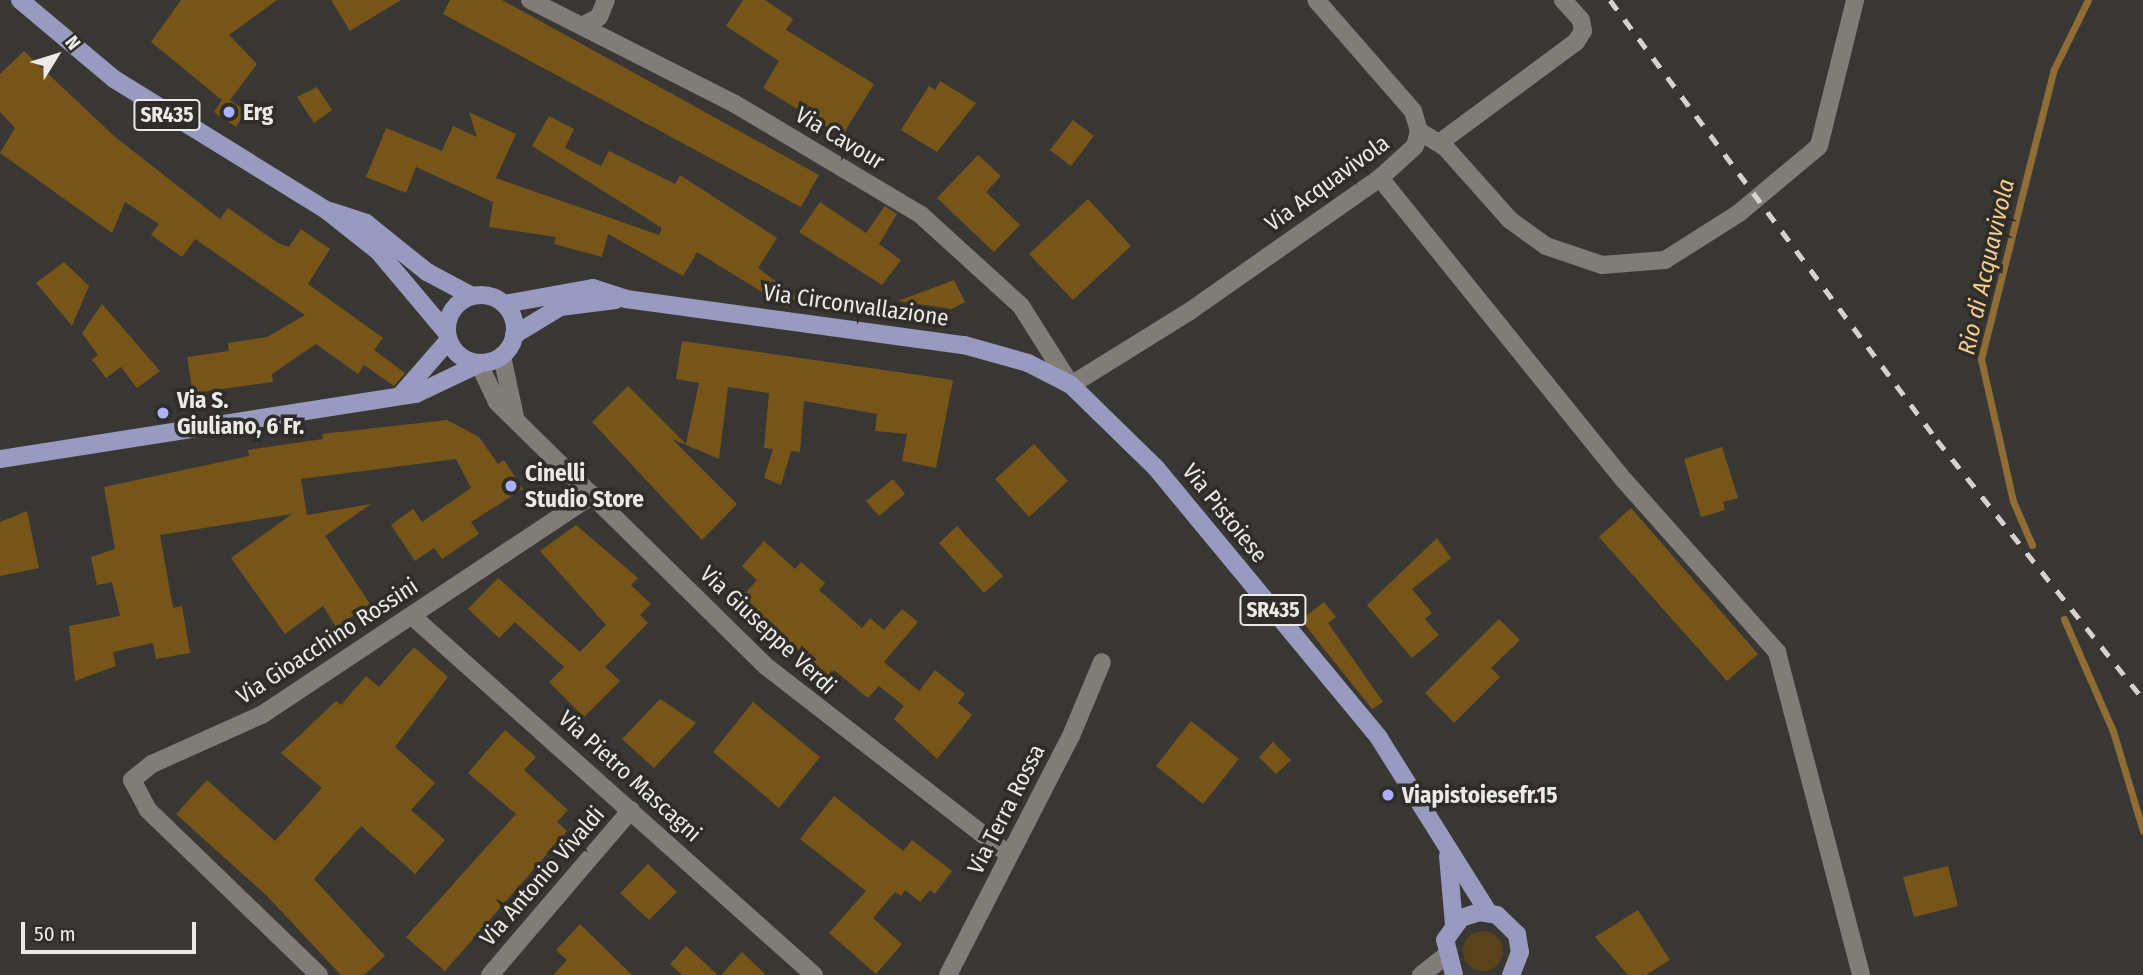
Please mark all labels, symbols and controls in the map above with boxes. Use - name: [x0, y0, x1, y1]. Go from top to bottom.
- north arrow: [21, 21, 91, 91]
- text: N: [60, 31, 86, 54]
- road number: SR435: [132, 97, 202, 132]
- place label: Erg: [243, 98, 273, 126]
- street label: Via Cavour: [791, 101, 889, 175]
- marker: Erg: [221, 104, 237, 120]
- street label: Via Acquavivola: [1260, 129, 1394, 237]
- water label: Rio di Acquavivola: [1953, 176, 2021, 358]
- street label: Via Circonvallazione: [761, 278, 951, 332]
- place label: Via S. Giuliano, 6 Fr.: [177, 386, 304, 440]
- marker: Via S. Giuliano, 6 Fr.: [155, 405, 171, 421]
- street label: Via Pistoiese: [1177, 458, 1273, 568]
- place label: Cinelli Studio Store: [525, 459, 644, 513]
- marker: Cinelli Studio Store: [503, 478, 519, 494]
- street label: Via Giuseppe Verdi: [694, 560, 842, 700]
- street label: Via Gioacchino Rossini: [231, 572, 423, 710]
- road number: SR435: [1238, 592, 1308, 628]
- street label: Via Pietro Mascagni: [553, 705, 707, 847]
- street label: Via Terra Rossa: [962, 740, 1050, 878]
- place label: Viapistoiesefr.15: [1402, 781, 1557, 809]
- marker: Viapistoiesefr.15: [1380, 787, 1396, 803]
- street label: Via Antonio Vivaldi: [474, 801, 610, 951]
- scale bar: [24, 908, 200, 952]
- text: 50 m: [34, 921, 76, 947]

